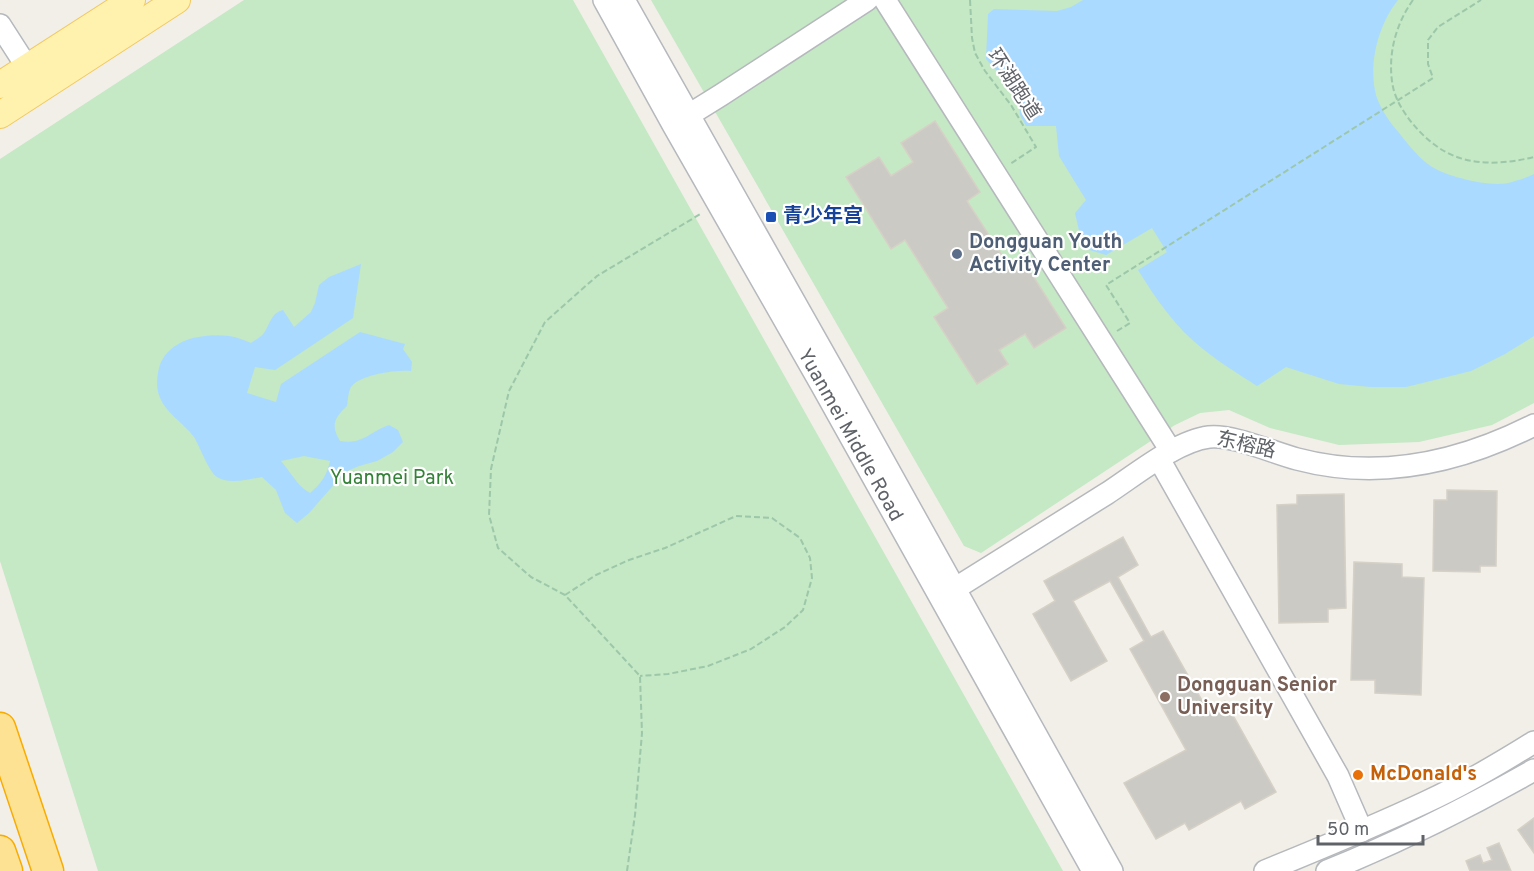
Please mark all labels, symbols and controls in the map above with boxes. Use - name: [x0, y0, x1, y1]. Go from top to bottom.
- street label: 环湖跑道: [980, 44, 1046, 126]
- place label: 青少年宫: [783, 204, 863, 230]
- marker: 青少年宫: [764, 210, 778, 224]
- place label: Dongguan Youth Activity Center: [969, 230, 1122, 279]
- marker: Dongguan Youth Activity Center: [950, 247, 964, 261]
- street label: Yuanmei Middle Road: [791, 345, 908, 526]
- street label: 东榕路: [1214, 427, 1278, 465]
- park label: Yuanmei Park: [330, 466, 454, 492]
- place label: Dongguan Senior University: [1177, 673, 1338, 722]
- marker: Dongguan Senior University: [1158, 690, 1172, 704]
- place label: McDonald's: [1370, 762, 1477, 788]
- marker: McDonald's: [1351, 768, 1365, 782]
- scale bar: [1318, 808, 1423, 846]
- text: 50 m: [1327, 819, 1369, 842]

